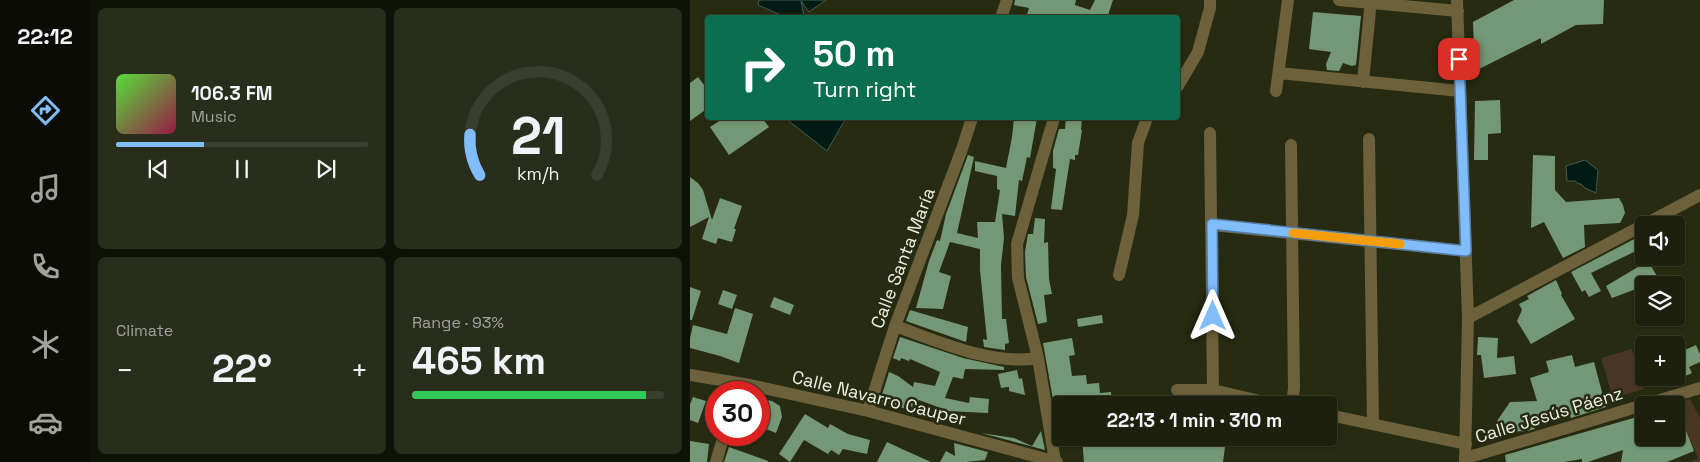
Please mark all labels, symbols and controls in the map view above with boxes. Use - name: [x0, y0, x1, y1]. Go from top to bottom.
- text: 22:12: [17, 22, 73, 50]
- text: 50 m: [813, 32, 895, 76]
- icon: right: [730, 35, 795, 100]
- pin: [1438, 38, 1480, 80]
- icon: arrive: [1445, 45, 1473, 73]
- text: Turn right: [813, 75, 916, 103]
- text: 106.3 FM: [191, 81, 273, 106]
- icon: directions: [28, 93, 63, 128]
- text: 21: [511, 103, 565, 169]
- text: Music: [191, 106, 237, 127]
- icon: previous: [144, 155, 172, 183]
- icon: pause: [228, 155, 256, 183]
- icon: next: [312, 155, 340, 183]
- text: km/h: [517, 162, 559, 185]
- icon: music: [28, 171, 63, 206]
- street label: Calle Santa María: [865, 184, 940, 331]
- map controls: [1635, 216, 1685, 446]
- button: sound: [1635, 216, 1685, 266]
- icon: phone: [28, 249, 63, 284]
- button: layers: [1635, 276, 1685, 326]
- position arrow: [1186, 289, 1238, 341]
- text: Range · 93%: [412, 312, 504, 333]
- text: Climate: [116, 320, 173, 341]
- icon: climate: [28, 327, 63, 362]
- button: +: [1635, 336, 1685, 386]
- text: 465 km: [412, 337, 546, 385]
- text: 22°: [212, 345, 272, 393]
- text: −: [116, 352, 133, 388]
- text: +: [351, 352, 368, 388]
- street label: Calle Navarro Cauper: [790, 365, 969, 430]
- speed limit sign: 30: [705, 381, 770, 446]
- street label: Calle Jesús Páenz: [1472, 381, 1626, 448]
- button: −: [1635, 396, 1685, 446]
- icon: car: [28, 405, 63, 440]
- text: 22:13 · 1 min · 310 m: [1107, 408, 1282, 433]

